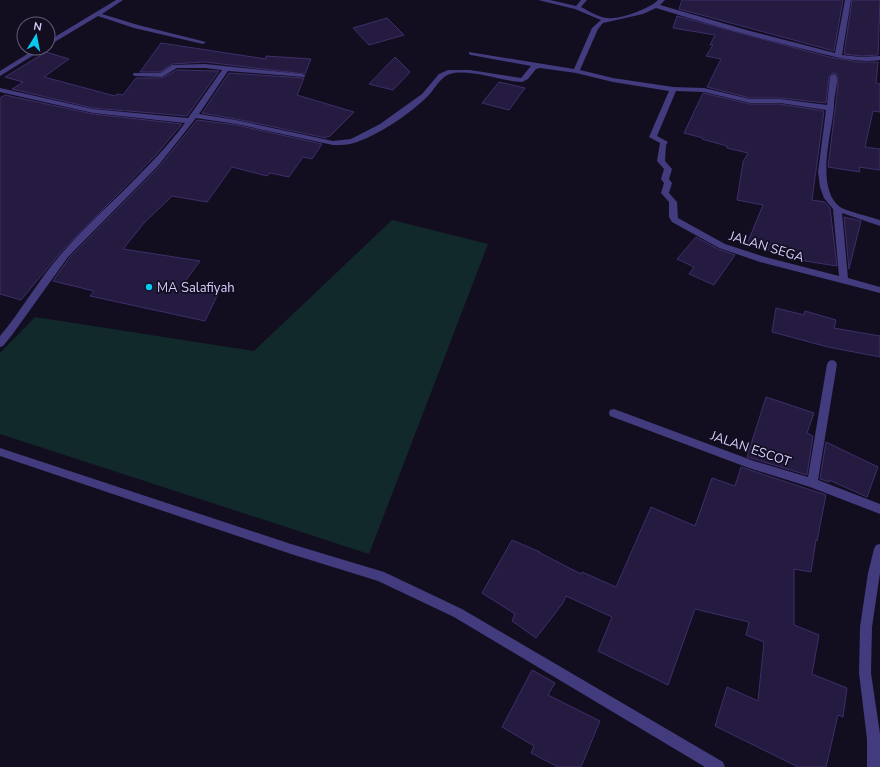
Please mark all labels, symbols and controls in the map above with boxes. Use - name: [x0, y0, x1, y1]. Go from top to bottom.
- north arrow: [16, 16, 56, 56]
- text: N: [32, 19, 43, 35]
- street label: JALAN SEGA: [726, 227, 807, 267]
- place label: MA Salafiyah: [157, 279, 235, 297]
- marker: MA Salafiyah: [144, 282, 154, 292]
- street label: JALAN ESCOT: [707, 426, 794, 471]

